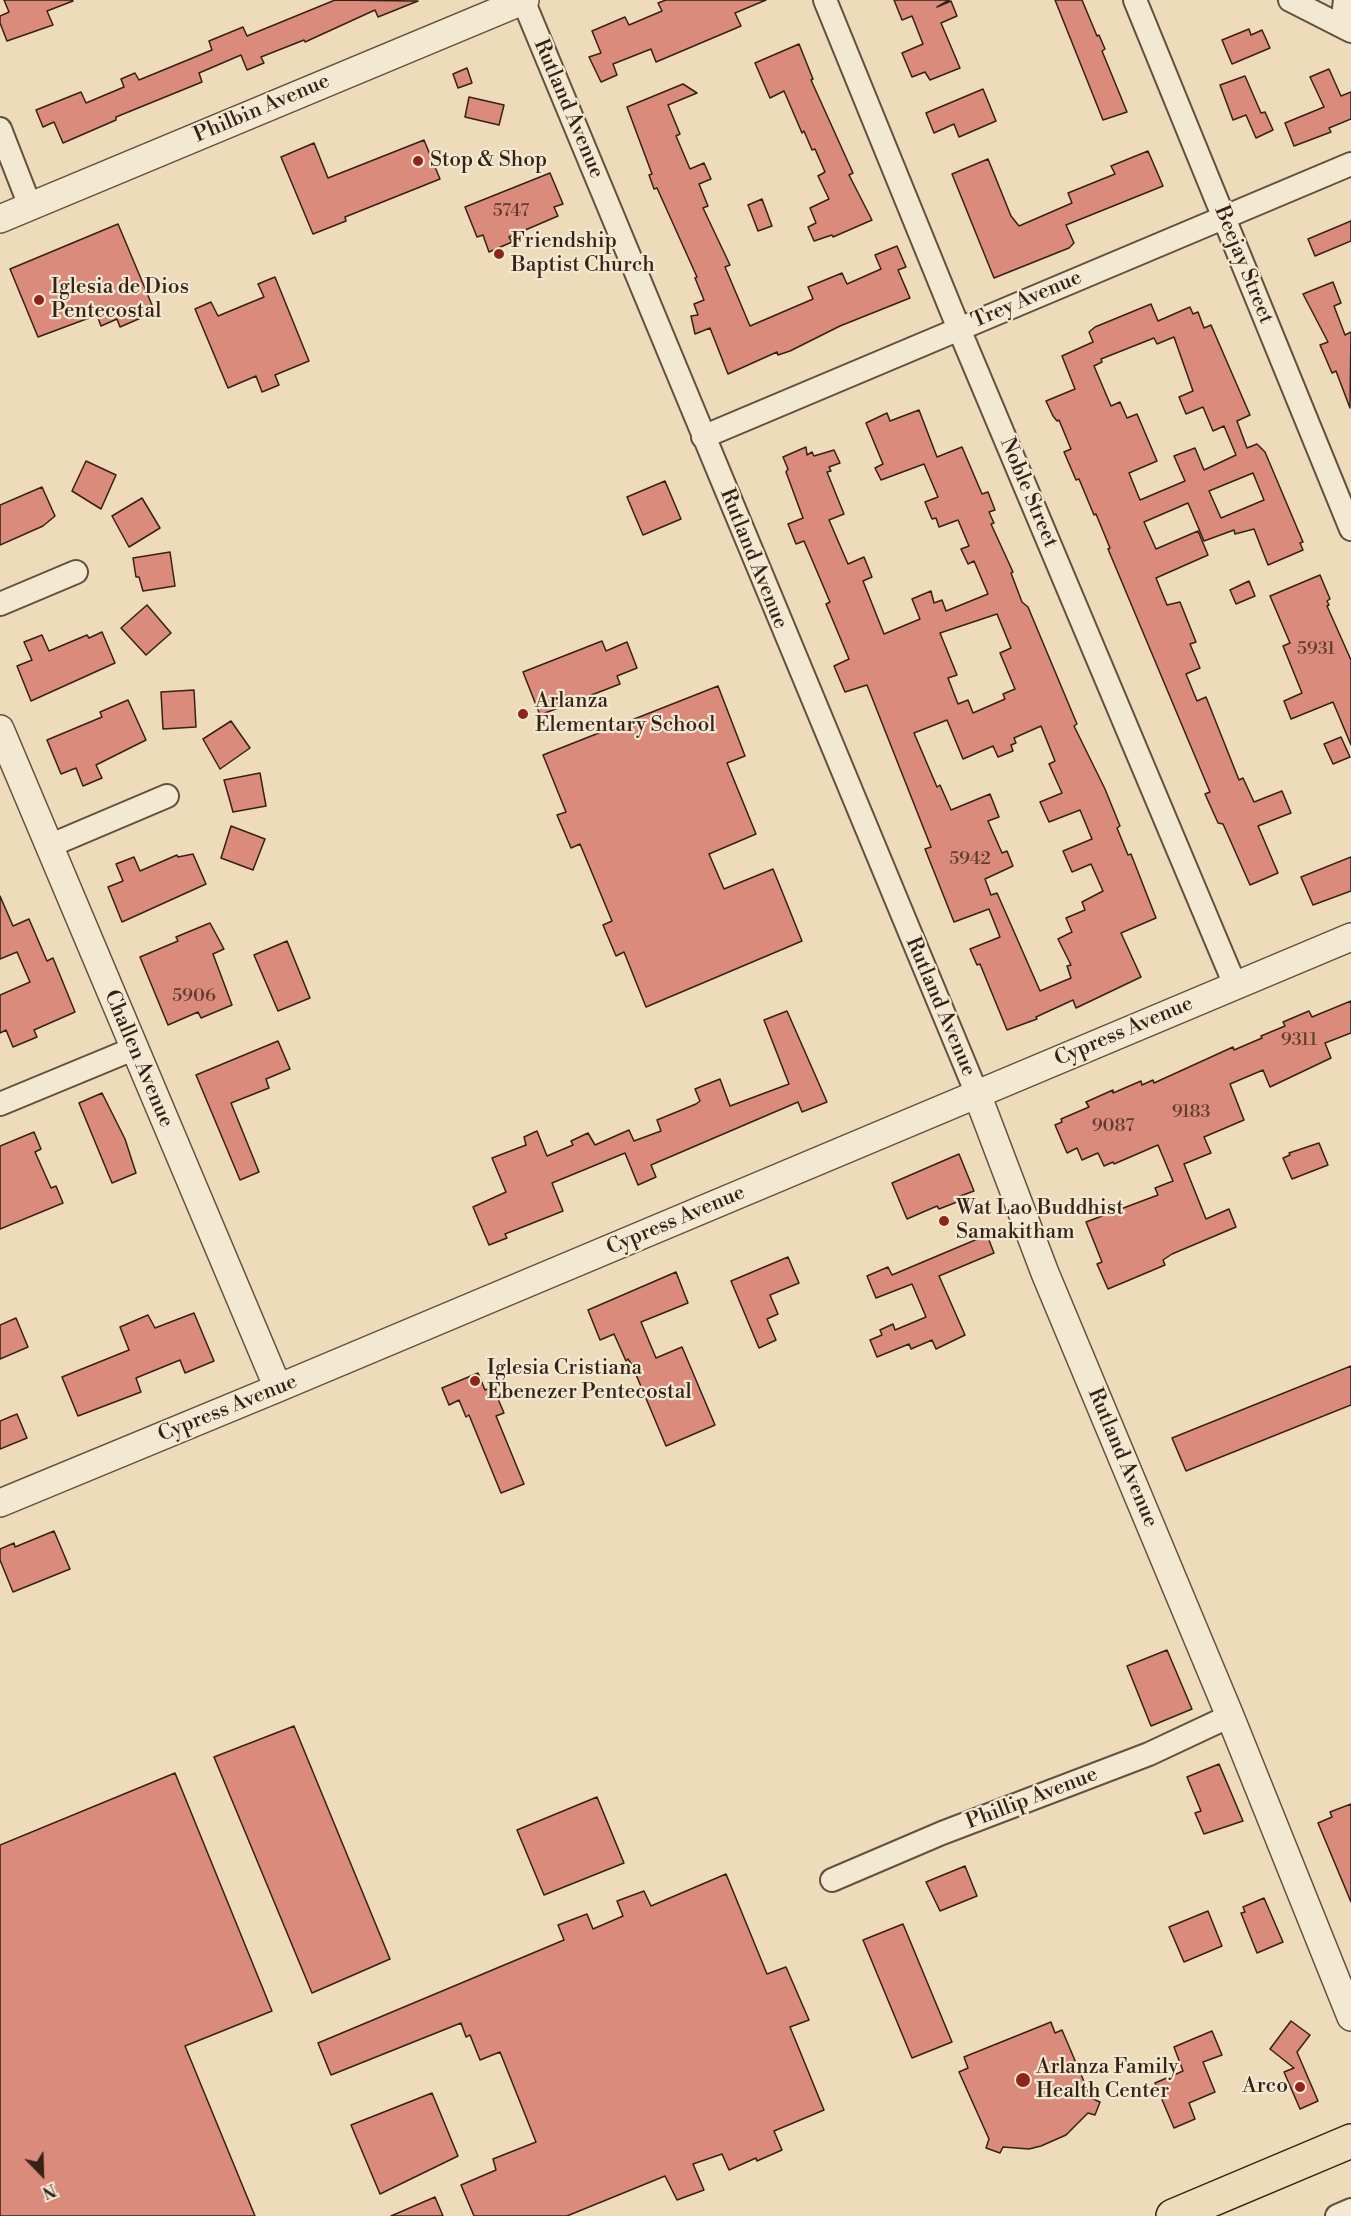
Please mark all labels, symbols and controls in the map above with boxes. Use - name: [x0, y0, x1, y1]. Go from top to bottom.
- street label: Rutland Avenue: [527, 36, 609, 182]
- street label: Philbin Avenue: [190, 69, 334, 149]
- place label: Stop & Shop: [430, 148, 547, 174]
- marker: Stop & Shop: [411, 154, 425, 168]
- house number: 5747: [493, 201, 529, 223]
- street label: Beejay Street: [1208, 202, 1278, 328]
- place label: Friendship Baptist Church: [511, 229, 655, 279]
- marker: Friendship Baptist Church: [492, 247, 506, 261]
- street label: Trey Avenue: [968, 266, 1086, 334]
- place label: Iglesia de Dios Pentecostal: [51, 275, 189, 325]
- marker: Iglesia de Dios Pentecostal: [32, 293, 46, 307]
- street label: Noble Street: [993, 434, 1063, 552]
- street label: Rutland Avenue: [713, 485, 793, 633]
- house number: 5931: [1297, 639, 1335, 661]
- place label: Arlanza Elementary School: [535, 689, 715, 739]
- marker: Arlanza Elementary School: [516, 707, 530, 721]
- house number: 5942: [949, 849, 991, 871]
- street label: Rutland Avenue: [899, 934, 981, 1080]
- house number: 5906: [172, 986, 216, 1008]
- street label: Challen Avenue: [98, 987, 178, 1131]
- street label: Cypress Avenue: [1051, 992, 1197, 1072]
- house number: 9311: [1281, 1030, 1317, 1052]
- house number: 9183: [1172, 1102, 1210, 1124]
- house number: 9087: [1092, 1116, 1134, 1138]
- street label: Cypress Avenue: [603, 1181, 749, 1261]
- place label: Wat Lao Buddhist Samakitham: [956, 1196, 1124, 1246]
- marker: Wat Lao Buddhist Samakitham: [937, 1214, 951, 1228]
- place label: Iglesia Cristiana Ebenezer Pentecostal: [487, 1356, 692, 1406]
- street label: Cypress Avenue: [155, 1370, 301, 1448]
- marker: Iglesia Cristiana Ebenezer Pentecostal: [468, 1374, 482, 1388]
- street label: Rutland Avenue: [1081, 1385, 1163, 1531]
- street label: Phillip Avenue: [963, 1762, 1101, 1836]
- place label: Arlanza Family Health Center: [1036, 2055, 1178, 2105]
- marker: Arlanza Family Health Center: [1014, 2071, 1032, 2089]
- place label: Arco: [1242, 2074, 1288, 2100]
- marker: Arco: [1293, 2080, 1307, 2094]
- north arrow: [12, 2144, 72, 2204]
- text: N: [39, 2179, 59, 2202]

